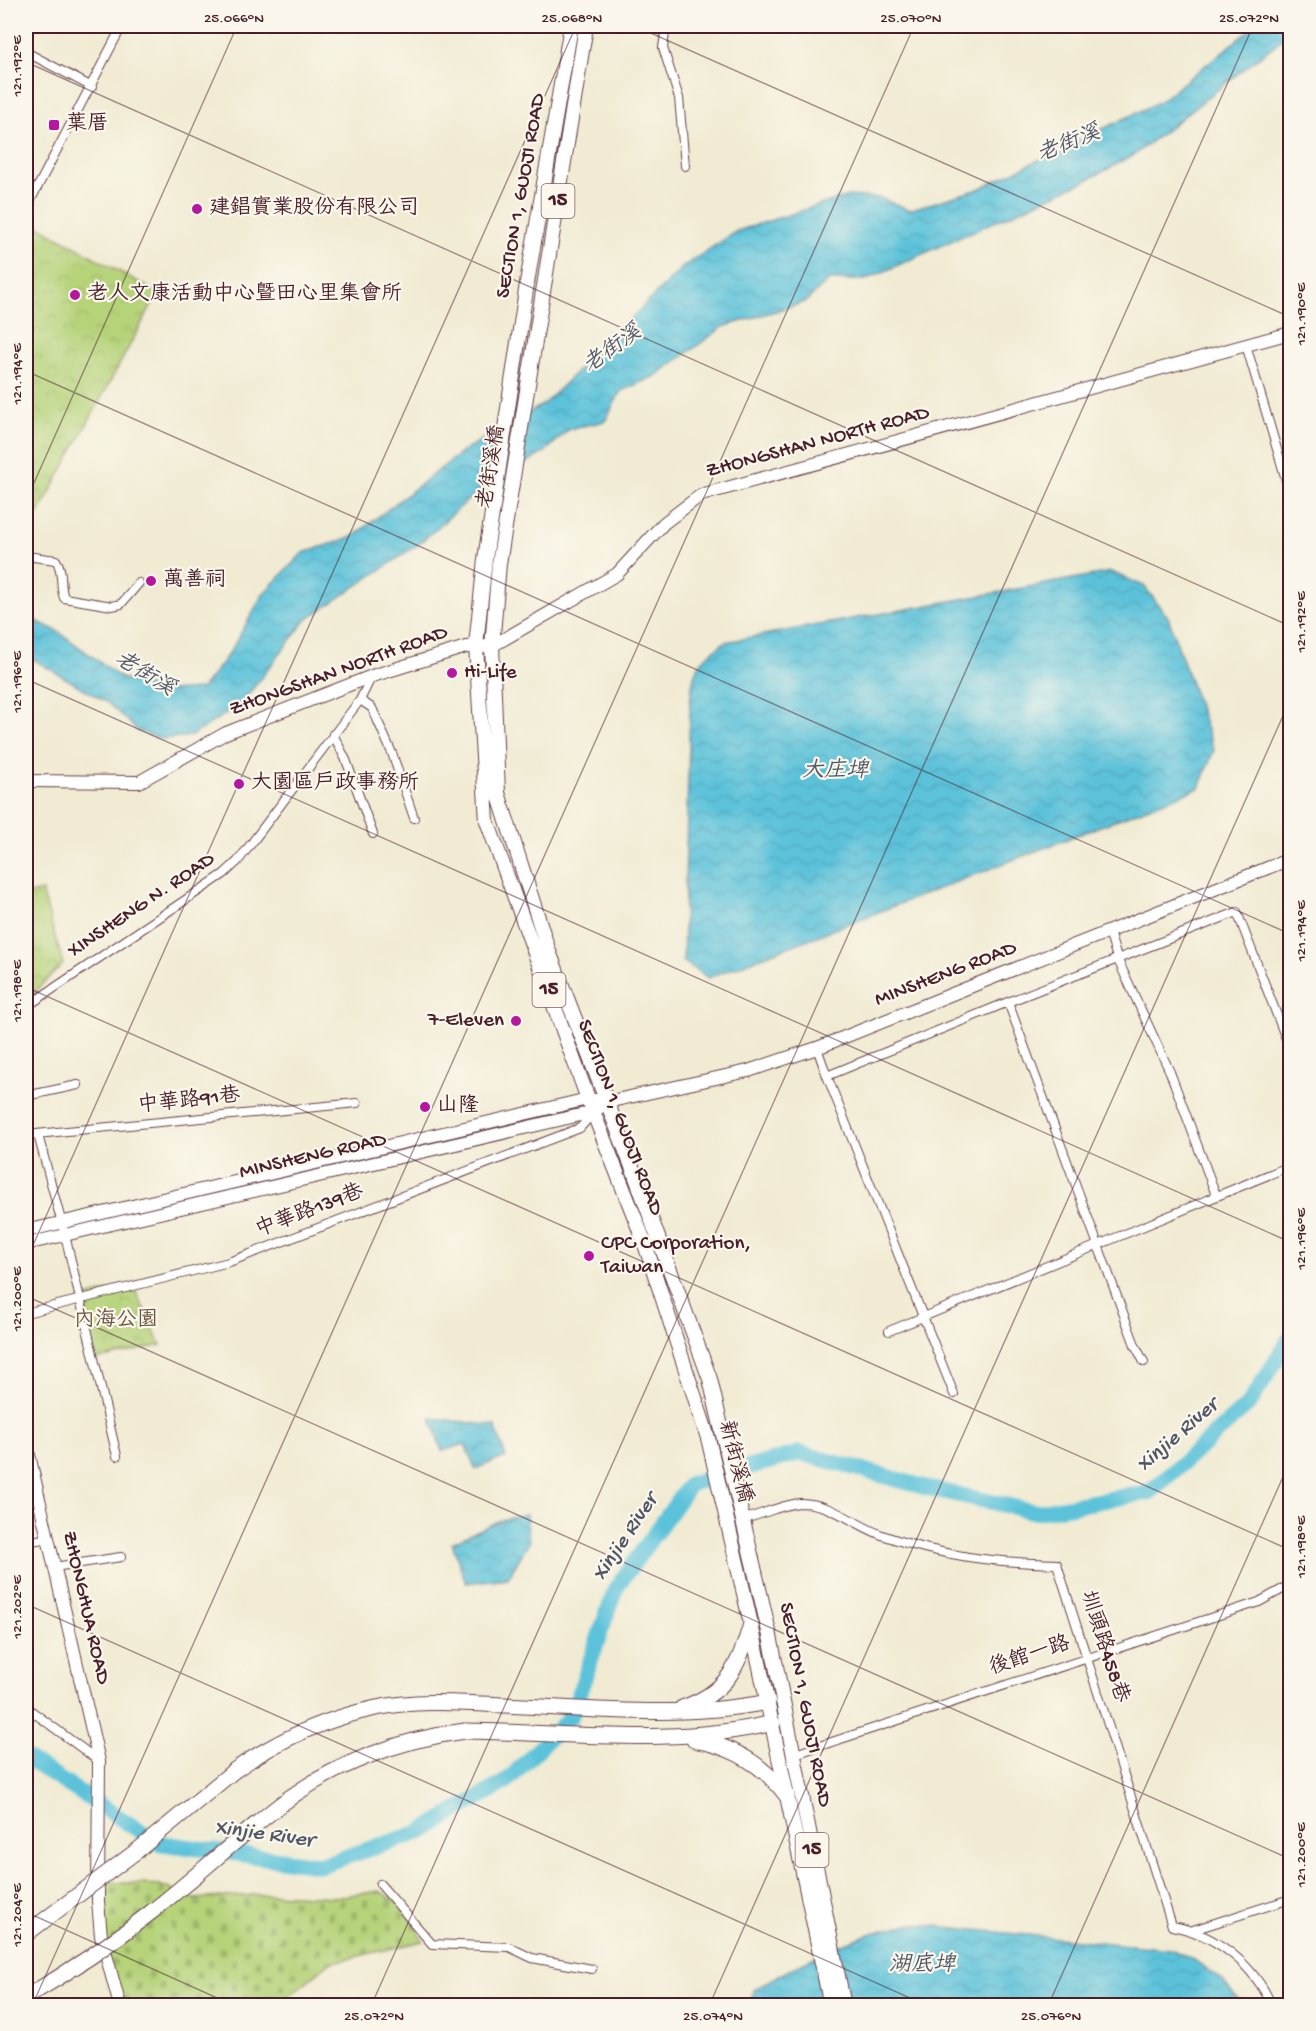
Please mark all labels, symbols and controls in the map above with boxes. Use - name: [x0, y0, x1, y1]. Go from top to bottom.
- text: 25.066°N: [204, 10, 264, 28]
- text: 25.068°N: [542, 10, 603, 28]
- text: 25.070°N: [880, 10, 942, 28]
- text: 25.072°N: [1219, 10, 1279, 28]
- text: 121.192°E: [9, 35, 27, 98]
- street label: SECTION 1, GUOJI ROAD: [492, 91, 552, 300]
- place label: 葉厝: [66, 111, 108, 138]
- marker: 葉厝: [47, 118, 61, 132]
- water label: 老街溪: [1033, 118, 1105, 169]
- road number: 15: [542, 184, 574, 218]
- place label: 建錩實業股份有限公司: [209, 195, 419, 222]
- marker: 建錩實業股份有限公司: [190, 202, 204, 216]
- place label: 老人文康活動中心暨田心里集會所: [87, 281, 402, 308]
- text: 121.190°E: [1293, 282, 1311, 346]
- marker: 老人文康活動中心暨田心里集會所: [68, 288, 82, 302]
- water label: 老街溪: [577, 318, 648, 380]
- text: 121.194°E: [9, 343, 27, 405]
- street label: ZHONGSHAN NORTH ROAD: [704, 401, 933, 485]
- street label: 老街溪橋: [472, 423, 512, 510]
- place label: 萬善祠: [163, 567, 226, 594]
- marker: 萬善祠: [144, 574, 158, 588]
- text: 121.192°E: [1293, 591, 1311, 654]
- street label: ZHONGSHAN NORTH ROAD: [227, 621, 452, 723]
- water label: 老街溪: [109, 645, 181, 704]
- text: 121.196°E: [9, 651, 27, 714]
- place label: Hi-Life: [464, 661, 518, 686]
- marker: Hi-Life: [445, 666, 459, 680]
- water label: 大庄埤: [802, 758, 870, 785]
- place label: 大園區戶政事務所: [251, 770, 419, 797]
- marker: 大園區戶政事務所: [232, 777, 246, 791]
- street label: XINSHENG N. ROAD: [63, 847, 220, 965]
- text: 121.194°E: [1293, 900, 1311, 962]
- street label: MINSHENG ROAD: [872, 936, 1021, 1014]
- text: 121.198°E: [9, 959, 27, 1023]
- road number: 15: [532, 973, 566, 1007]
- place label: 7-Eleven: [427, 1009, 504, 1034]
- marker: 7-Eleven: [509, 1014, 523, 1028]
- street label: SECTION 1, GUOJI ROAD: [570, 1017, 668, 1220]
- street label: 中華路91巷: [136, 1082, 242, 1120]
- place label: 山隆: [437, 1093, 479, 1120]
- marker: 山隆: [418, 1100, 432, 1114]
- street label: MINSHENG ROAD: [237, 1128, 389, 1186]
- street label: 中華路139巷: [252, 1178, 368, 1244]
- text: 121.196°E: [1293, 1208, 1311, 1271]
- place label: CPC Corporation, Taiwan: [600, 1232, 751, 1281]
- marker: CPC Corporation, Taiwan: [582, 1249, 596, 1263]
- text: 121.200°E: [9, 1266, 27, 1332]
- park label: 內海公園: [74, 1307, 158, 1334]
- water label: Xinjie River: [1132, 1391, 1227, 1479]
- street label: 新街溪橋: [712, 1418, 757, 1506]
- water label: Xinjie River: [587, 1486, 667, 1587]
- text: 121.198°E: [1293, 1515, 1311, 1579]
- street label: ZHONGHUA ROAD: [55, 1529, 115, 1687]
- text: 121.202°E: [9, 1575, 27, 1640]
- street label: 圳頭路458巷: [1073, 1587, 1135, 1706]
- street label: SECTION 1, GUOJI ROAD: [772, 1601, 836, 1810]
- street label: 後館一路: [986, 1630, 1074, 1682]
- water label: Xinjie River: [213, 1815, 319, 1855]
- text: 121.200°E: [1293, 1822, 1311, 1888]
- road number: 15: [796, 1833, 828, 1867]
- text: 121.204°E: [9, 1883, 27, 1948]
- water label: 湖底埤: [889, 1951, 957, 1979]
- text: 25.072°N: [344, 2008, 404, 2026]
- text: 25.074°N: [683, 2008, 743, 2026]
- text: 25.076°N: [1021, 2008, 1081, 2026]

